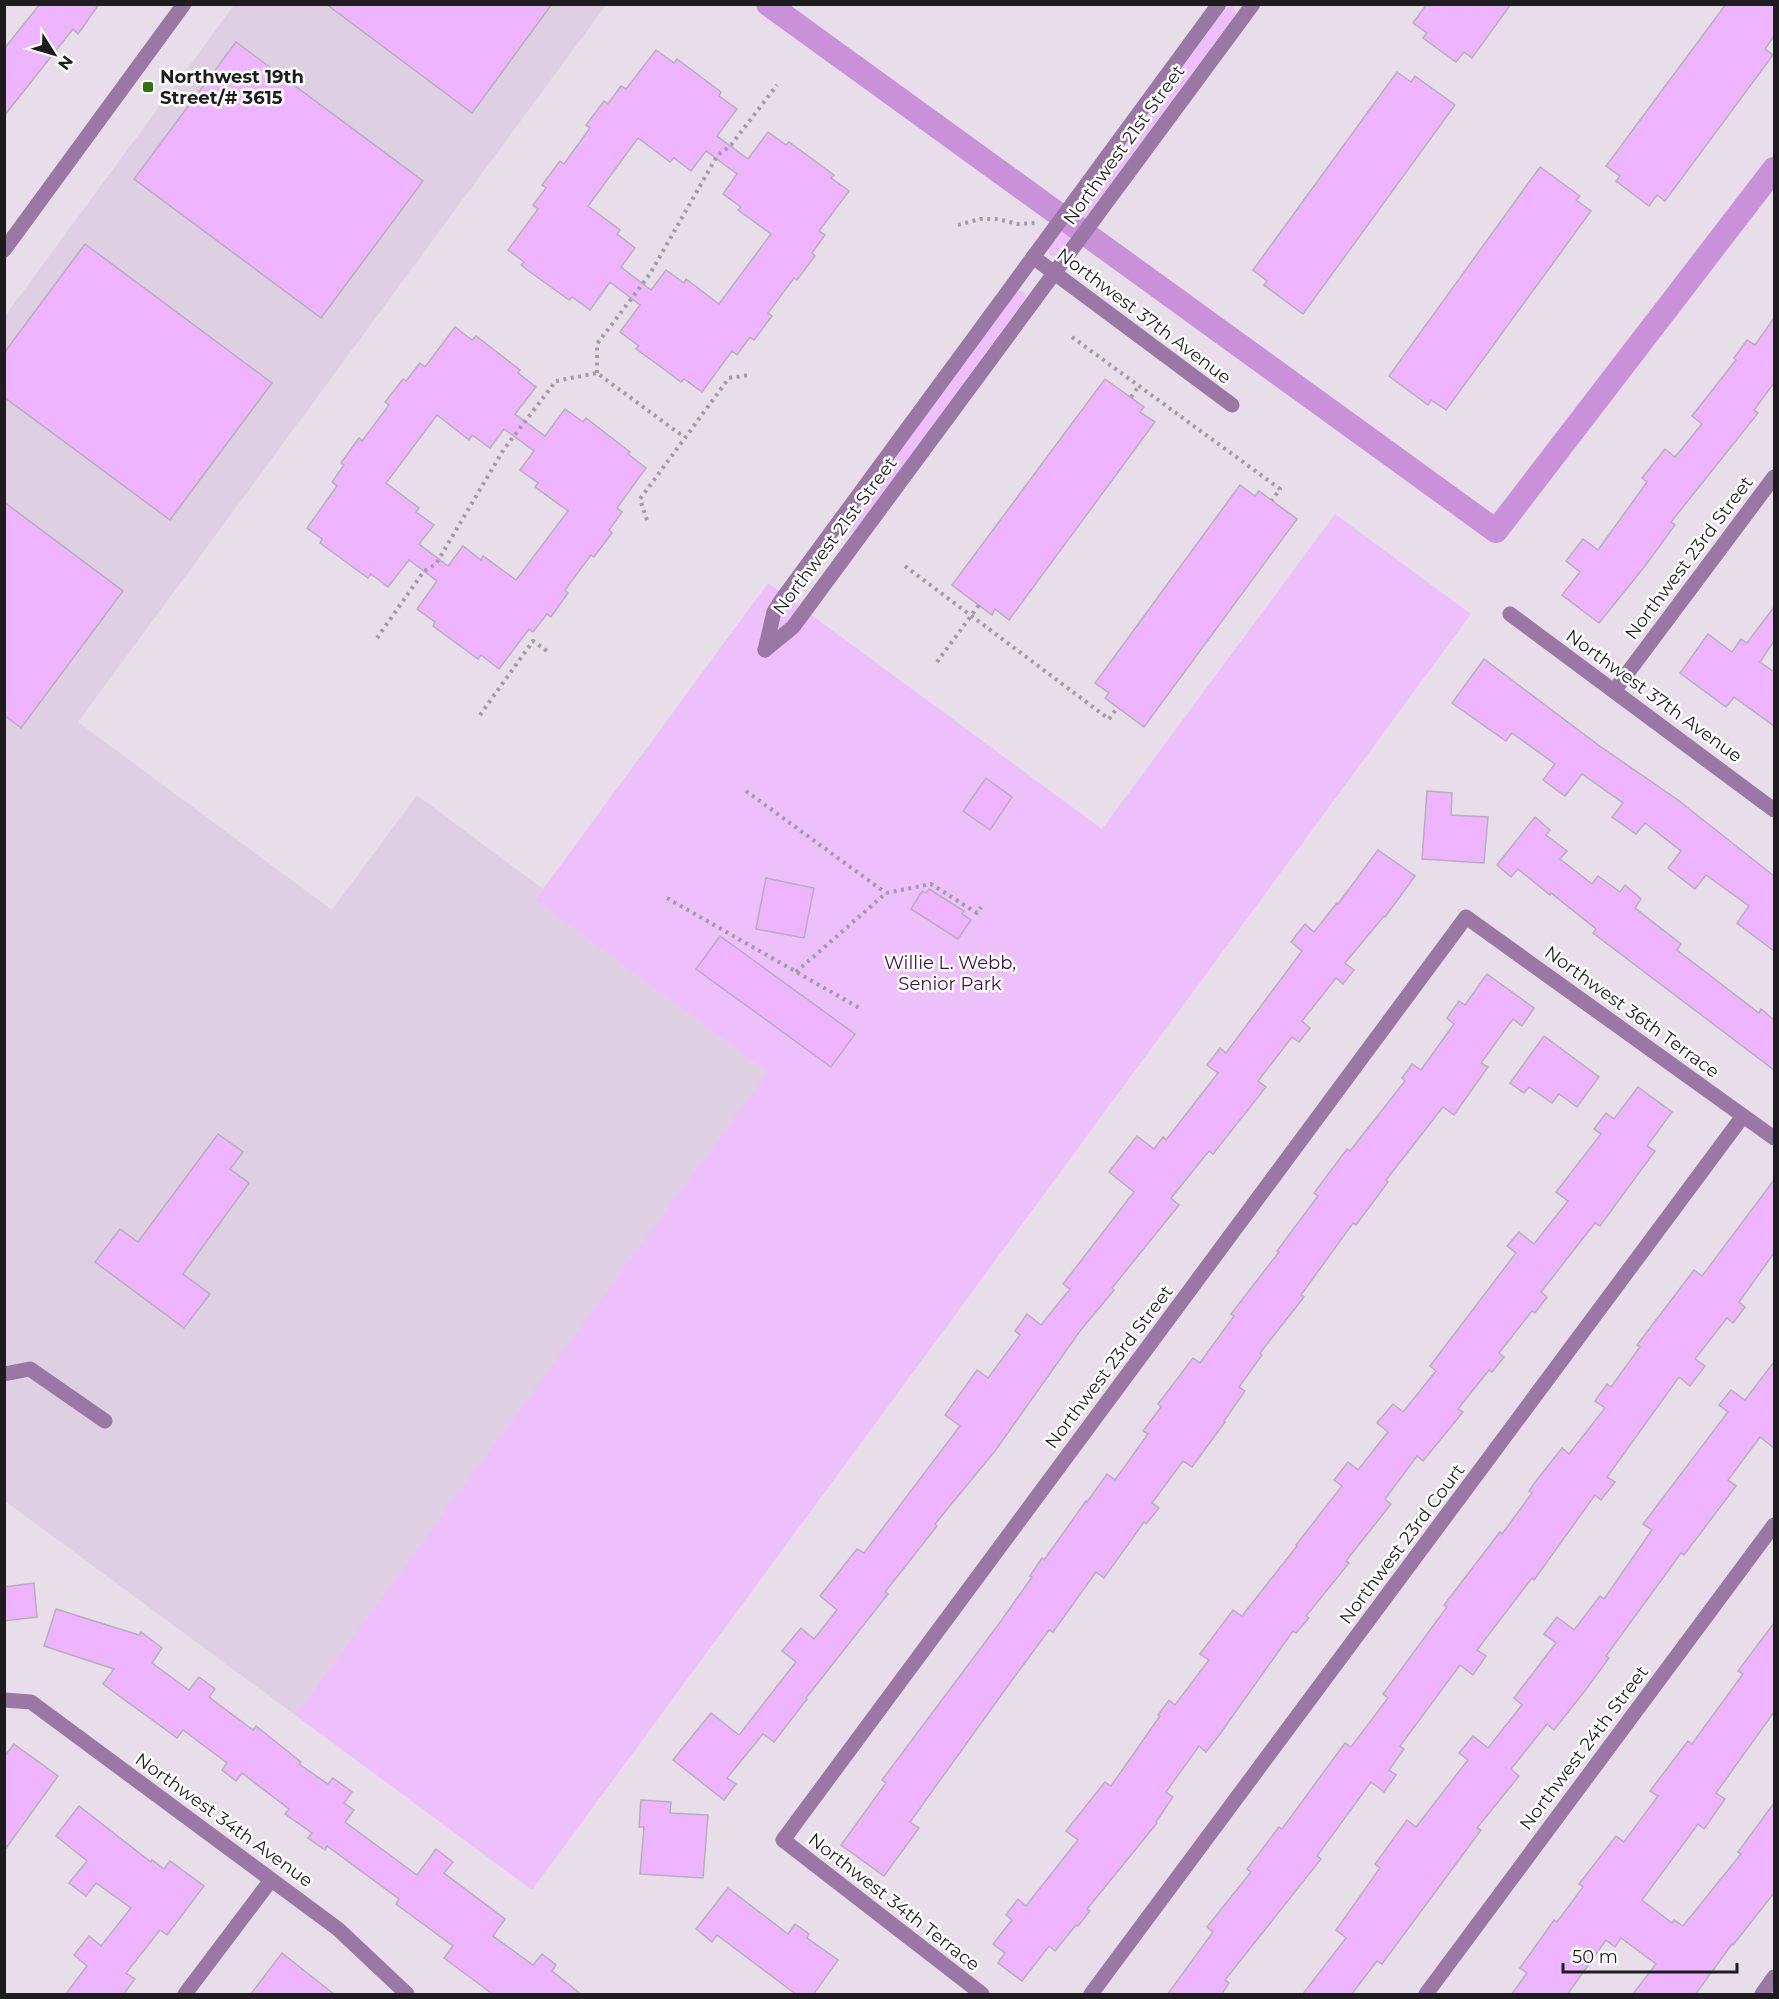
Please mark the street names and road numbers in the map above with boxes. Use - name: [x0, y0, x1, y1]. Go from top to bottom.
- street label: Northwest 21st Street: [1059, 61, 1189, 229]
- street label: Northwest 37th Avenue: [1053, 243, 1235, 389]
- street label: Northwest 21st Street: [768, 453, 902, 619]
- street label: Northwest 23rd Street: [1620, 472, 1758, 644]
- street label: Northwest 37th Avenue: [1562, 625, 1746, 767]
- street label: Northwest 36th Terrace: [1540, 941, 1724, 1083]
- street label: Northwest 23rd Street: [1040, 1281, 1178, 1453]
- street label: Northwest 23rd Court: [1335, 1460, 1469, 1628]
- street label: Northwest 24th Street: [1515, 1661, 1653, 1835]
- street label: Northwest 34th Avenue: [131, 1748, 317, 1892]
- street label: Northwest 34th Terrace: [804, 1828, 984, 1976]

